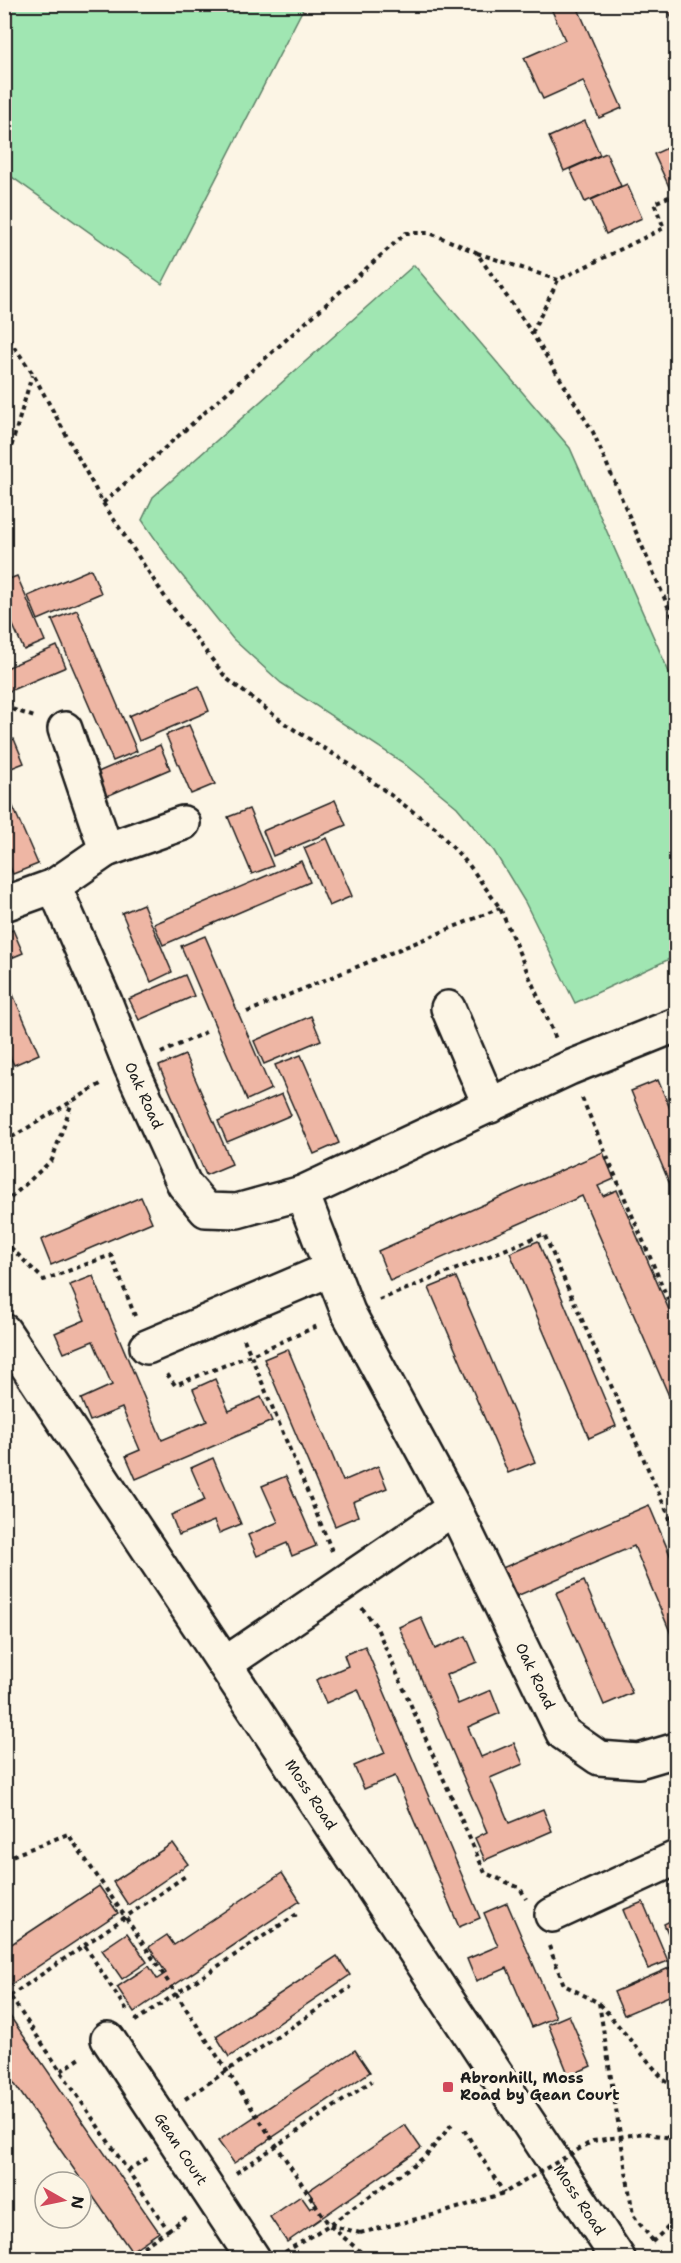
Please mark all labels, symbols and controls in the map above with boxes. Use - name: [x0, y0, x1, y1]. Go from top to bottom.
- street label: Oak Road: [120, 1059, 168, 1133]
- street label: Oak Road: [511, 1639, 560, 1713]
- street label: Moss Road: [280, 1755, 342, 1834]
- place label: Abronhill, Moss Road by Gean Court: [460, 2068, 619, 2105]
- marker: Abronhill, Moss Road by Gean Court: [441, 2080, 455, 2094]
- street label: Gean Court: [150, 2109, 212, 2189]
- street label: Moss Road: [549, 2161, 610, 2239]
- north arrow: [33, 2170, 93, 2230]
- text: N: [66, 2194, 89, 2210]

